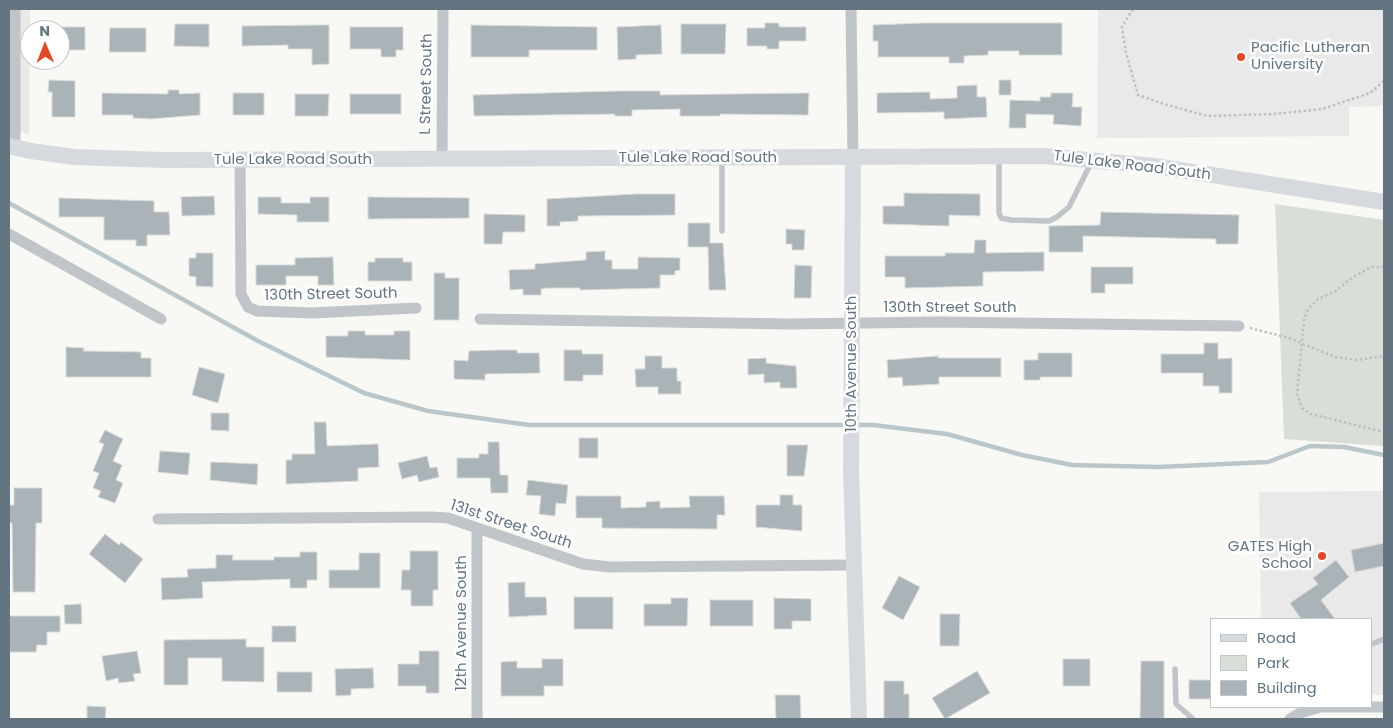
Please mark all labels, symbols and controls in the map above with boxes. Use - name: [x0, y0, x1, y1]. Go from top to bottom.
- north arrow: [20, 20, 70, 70]
- text: N: [39, 21, 50, 41]
- street label: L Street South: [417, 33, 437, 135]
- place label: Pacific Lutheran University: [1251, 39, 1370, 74]
- marker: Pacific Lutheran University: [1235, 51, 1247, 63]
- street label: Tule Lake Road South: [1052, 147, 1212, 185]
- street label: Tule Lake Road South: [619, 149, 777, 167]
- street label: Tule Lake Road South: [214, 151, 372, 169]
- street label: 130th Street South: [264, 285, 398, 305]
- street label: 10th Avenue South: [843, 296, 861, 432]
- street label: 130th Street South: [883, 299, 1017, 317]
- street label: 131st Street South: [448, 497, 574, 553]
- place label: GATES High School: [1228, 538, 1312, 573]
- marker: GATES High School: [1316, 550, 1328, 562]
- street label: 12th Avenue South: [453, 555, 471, 691]
- legend: [1210, 618, 1373, 708]
- text: Road: [1257, 627, 1296, 648]
- text: Park: [1257, 652, 1289, 673]
- text: Building: [1257, 677, 1317, 698]

